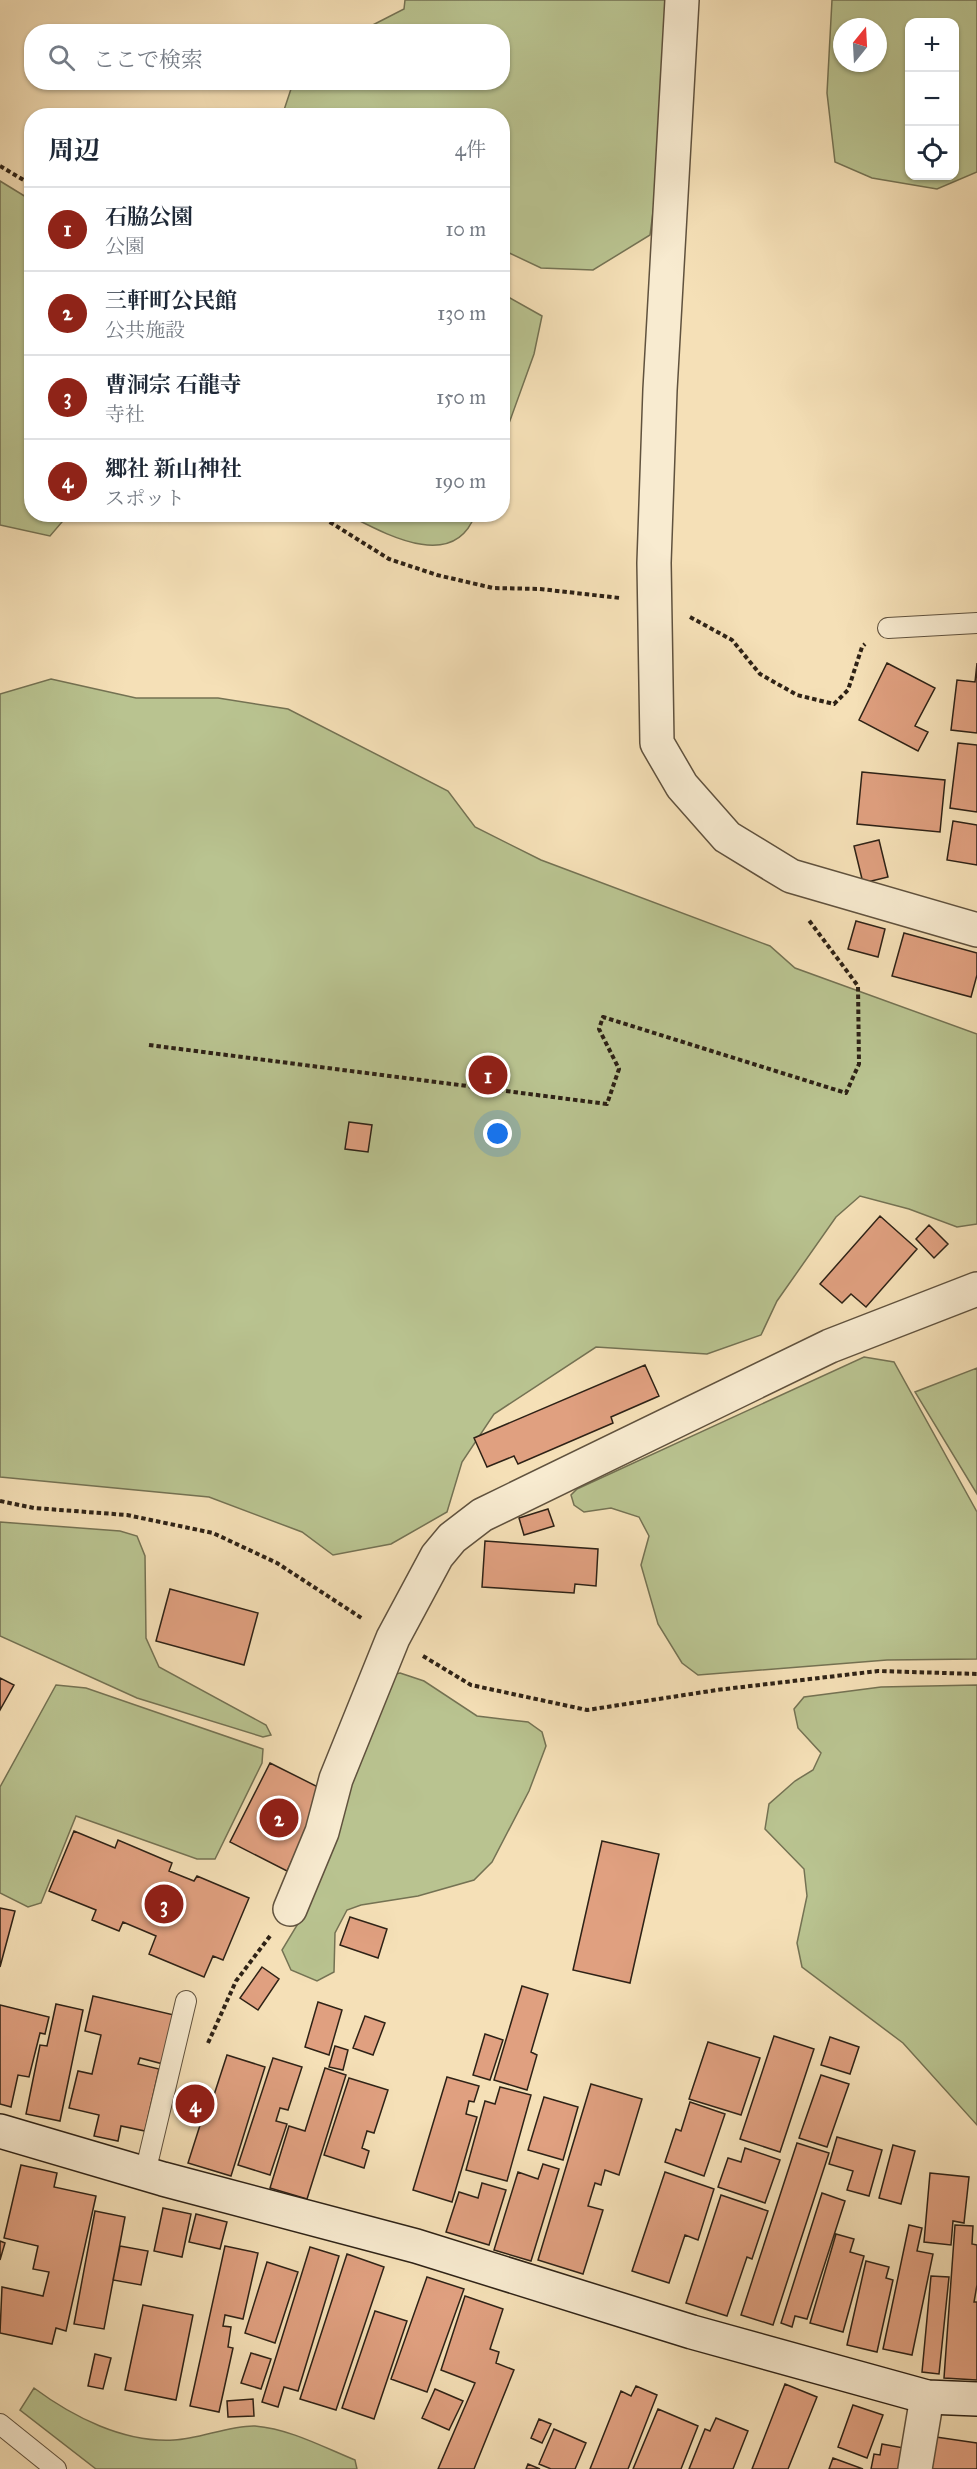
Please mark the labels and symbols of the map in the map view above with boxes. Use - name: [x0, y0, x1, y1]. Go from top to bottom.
- north arrow: [833, 18, 887, 72]
- pin: 1: [468, 1052, 508, 1098]
- your location: [483, 1119, 512, 1148]
- pin: 2: [260, 1796, 298, 1840]
- pin: 3: [144, 1882, 184, 1926]
- pin: 4: [176, 2082, 214, 2126]

